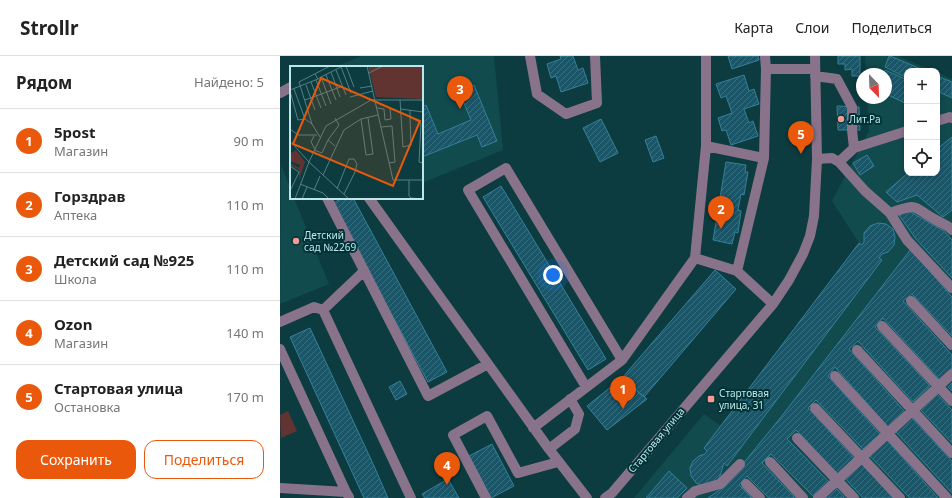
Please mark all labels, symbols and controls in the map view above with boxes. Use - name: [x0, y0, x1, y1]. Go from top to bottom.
- text: Strollr: [20, 15, 79, 41]
- text: Карта: [734, 18, 773, 37]
- text: Слои: [795, 18, 829, 37]
- text: Поделиться: [851, 18, 932, 37]
- inset map: [290, 66, 423, 199]
- north arrow: [856, 68, 892, 104]
- map controls: [904, 68, 940, 176]
- button: +: [904, 68, 940, 104]
- text: Рядом: [16, 71, 72, 94]
- text: Найдено: 5: [194, 73, 264, 91]
- pin: 3: [447, 76, 473, 109]
- button: −: [904, 104, 940, 140]
- place label: Лит.Ра: [849, 112, 880, 126]
- marker: Лит.Ра: [836, 114, 846, 124]
- pin: 5: [788, 121, 814, 154]
- text: 5post: [54, 122, 95, 142]
- text: 1: [25, 132, 33, 150]
- text: 90 m: [234, 132, 264, 150]
- button: locate: [904, 140, 940, 176]
- text: Магазин: [54, 142, 108, 160]
- text: Горздрав: [54, 186, 125, 206]
- text: 2: [25, 196, 33, 214]
- text: 110 m: [226, 196, 264, 214]
- pin: 2: [708, 196, 734, 229]
- text: Аптека: [54, 206, 97, 224]
- place label: Детский сад №2269: [304, 228, 357, 254]
- marker: Детский сад №2269: [291, 236, 301, 246]
- text: Детский сад №925: [54, 250, 194, 270]
- text: 3: [25, 260, 33, 278]
- text: 110 m: [226, 260, 264, 278]
- your location: [543, 265, 563, 285]
- text: Школа: [54, 270, 97, 288]
- text: Ozon: [54, 314, 92, 334]
- text: 4: [25, 324, 33, 342]
- text: 140 m: [226, 324, 264, 342]
- text: Магазин: [54, 334, 108, 352]
- pin: 1: [610, 376, 636, 409]
- text: Стартовая улица: [54, 378, 183, 398]
- place label: Стартовая улица, 31: [719, 386, 769, 412]
- text: 5: [25, 388, 33, 406]
- text: 170 m: [226, 388, 264, 406]
- marker: Стартовая улица, 31: [706, 394, 716, 404]
- text: Остановка: [54, 398, 120, 416]
- street label: Стартовая улица: [625, 404, 687, 476]
- button: Сохранить: [16, 440, 136, 479]
- button: Поделиться: [144, 440, 264, 479]
- pin: 4: [434, 452, 460, 485]

